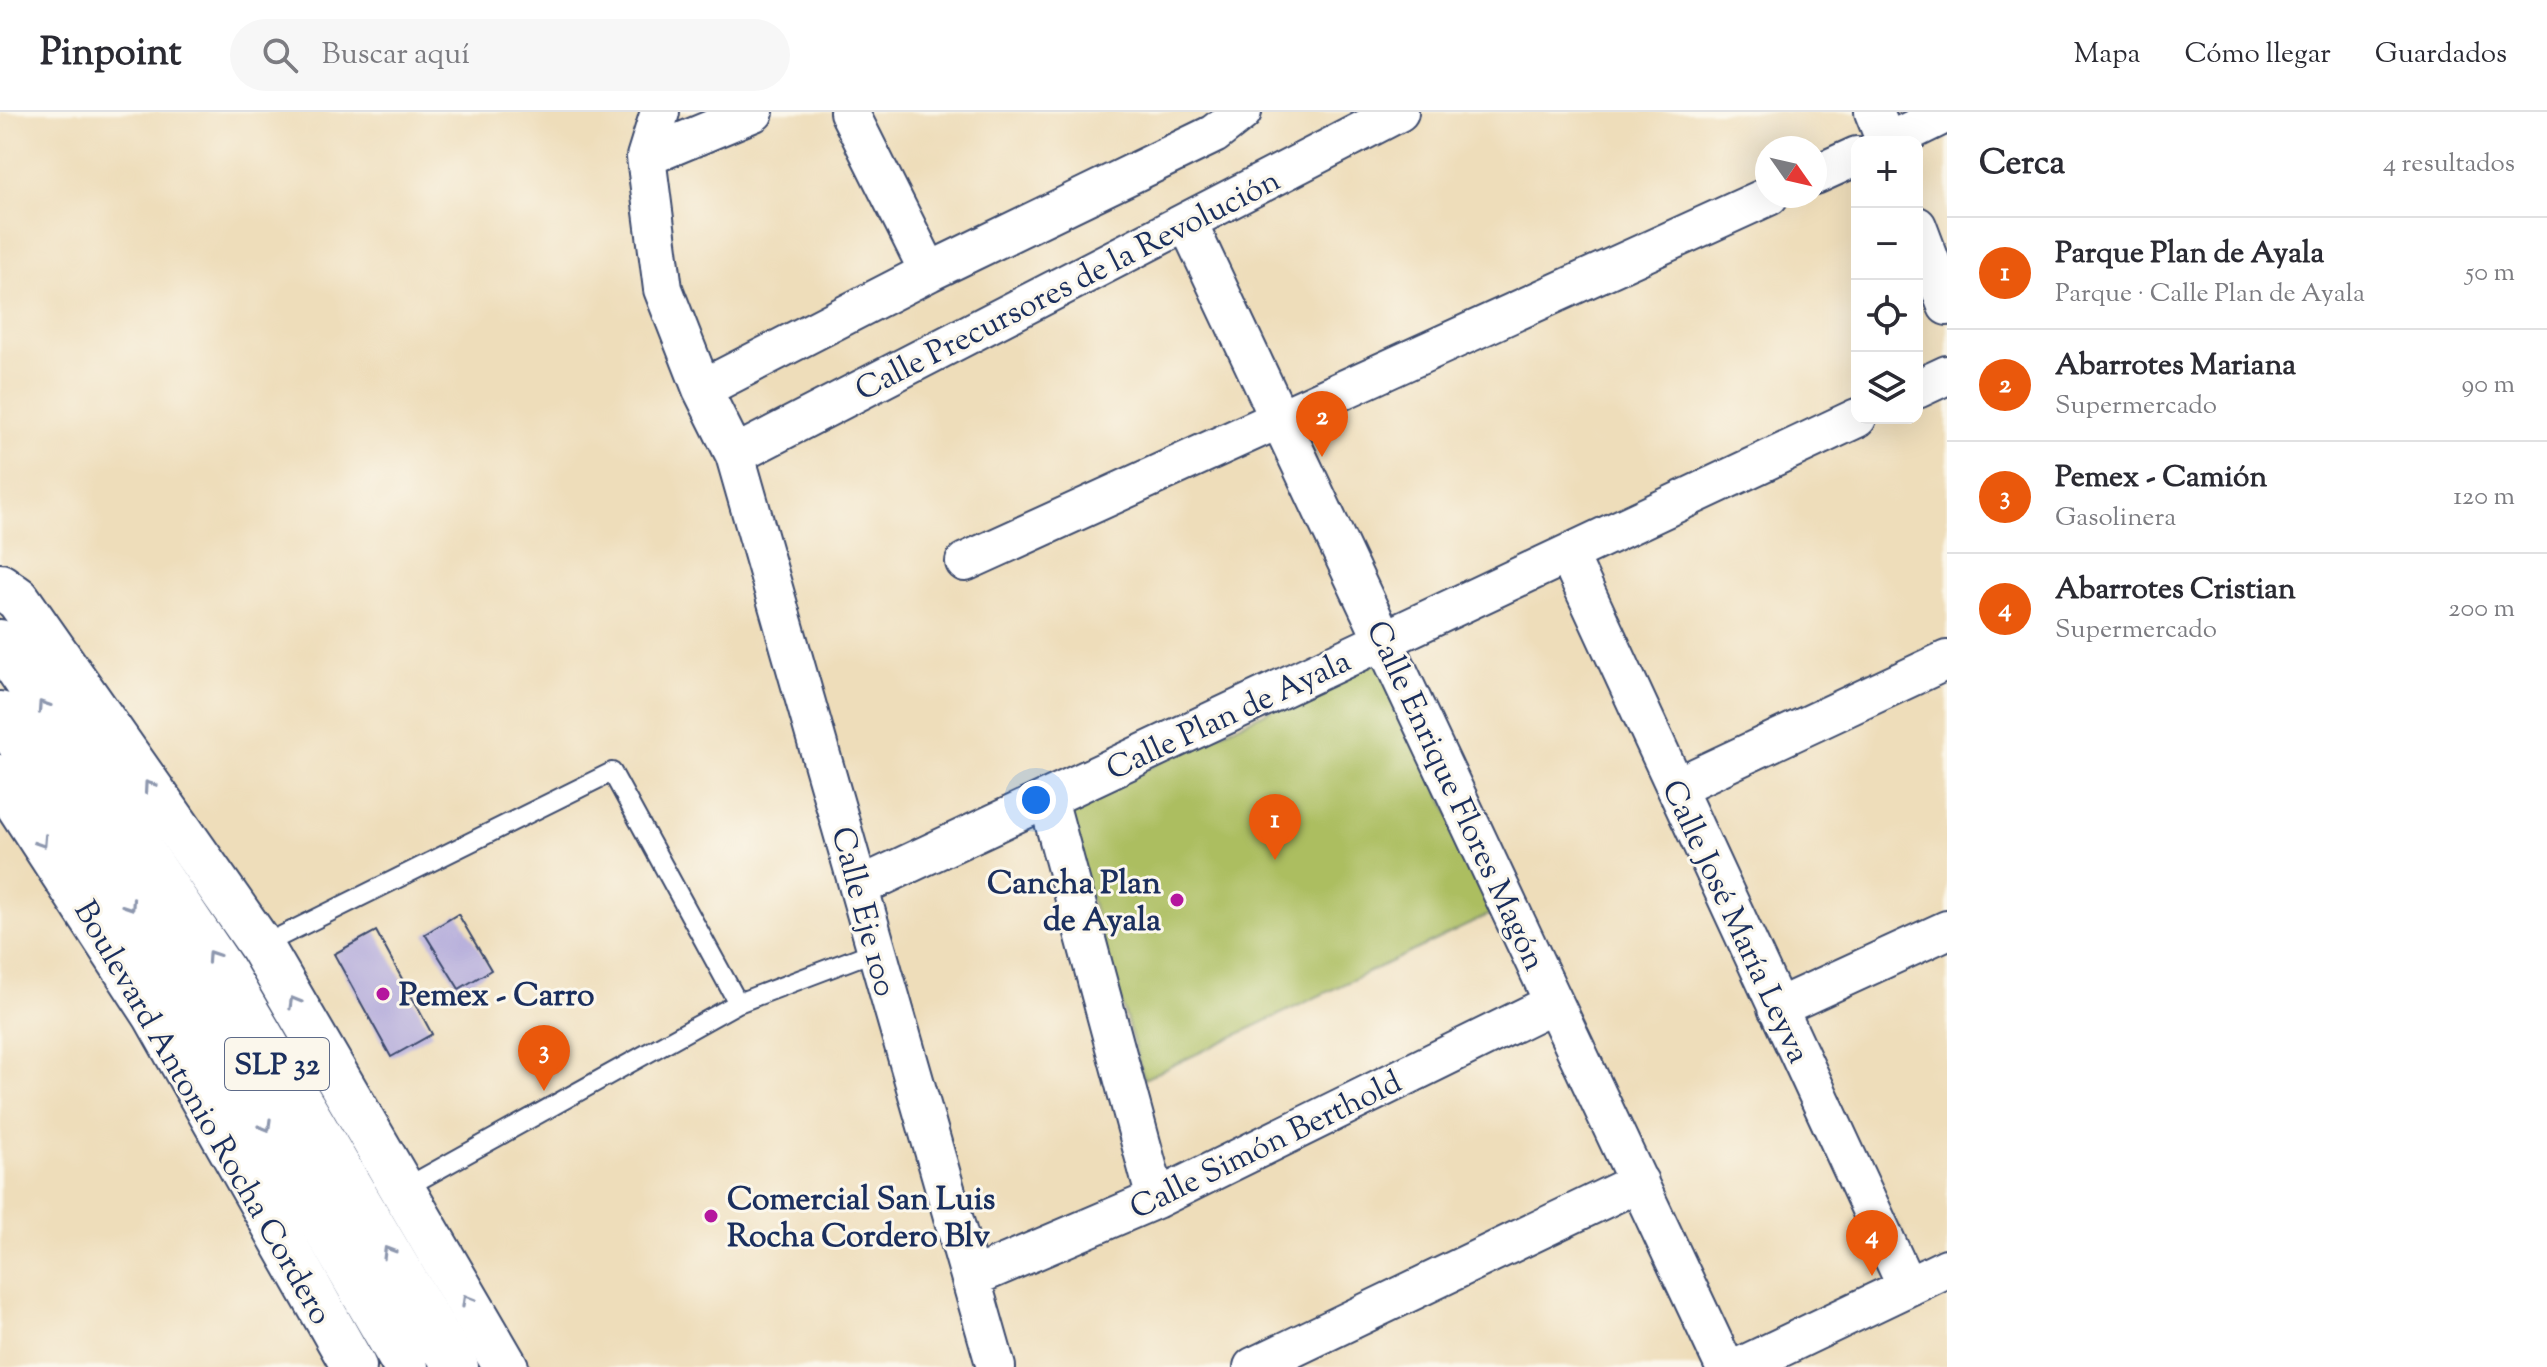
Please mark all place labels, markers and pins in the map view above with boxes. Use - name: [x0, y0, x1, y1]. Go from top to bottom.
- pin: 2: [1296, 391, 1348, 457]
- pin: 1: [1249, 794, 1301, 860]
- place label: Cancha Plan de Ayala: [987, 862, 1161, 945]
- marker: Cancha Plan de Ayala: [1168, 891, 1186, 909]
- place label: Pemex - Carro: [399, 974, 595, 1020]
- marker: Pemex - Carro: [374, 985, 392, 1003]
- pin: 3: [518, 1025, 570, 1091]
- place label: Comercial San Luis Rocha Cordero Blv: [727, 1178, 995, 1261]
- marker: Comercial San Luis Rocha Cordero Blv: [702, 1207, 720, 1225]
- pin: 4: [1846, 1210, 1898, 1276]

